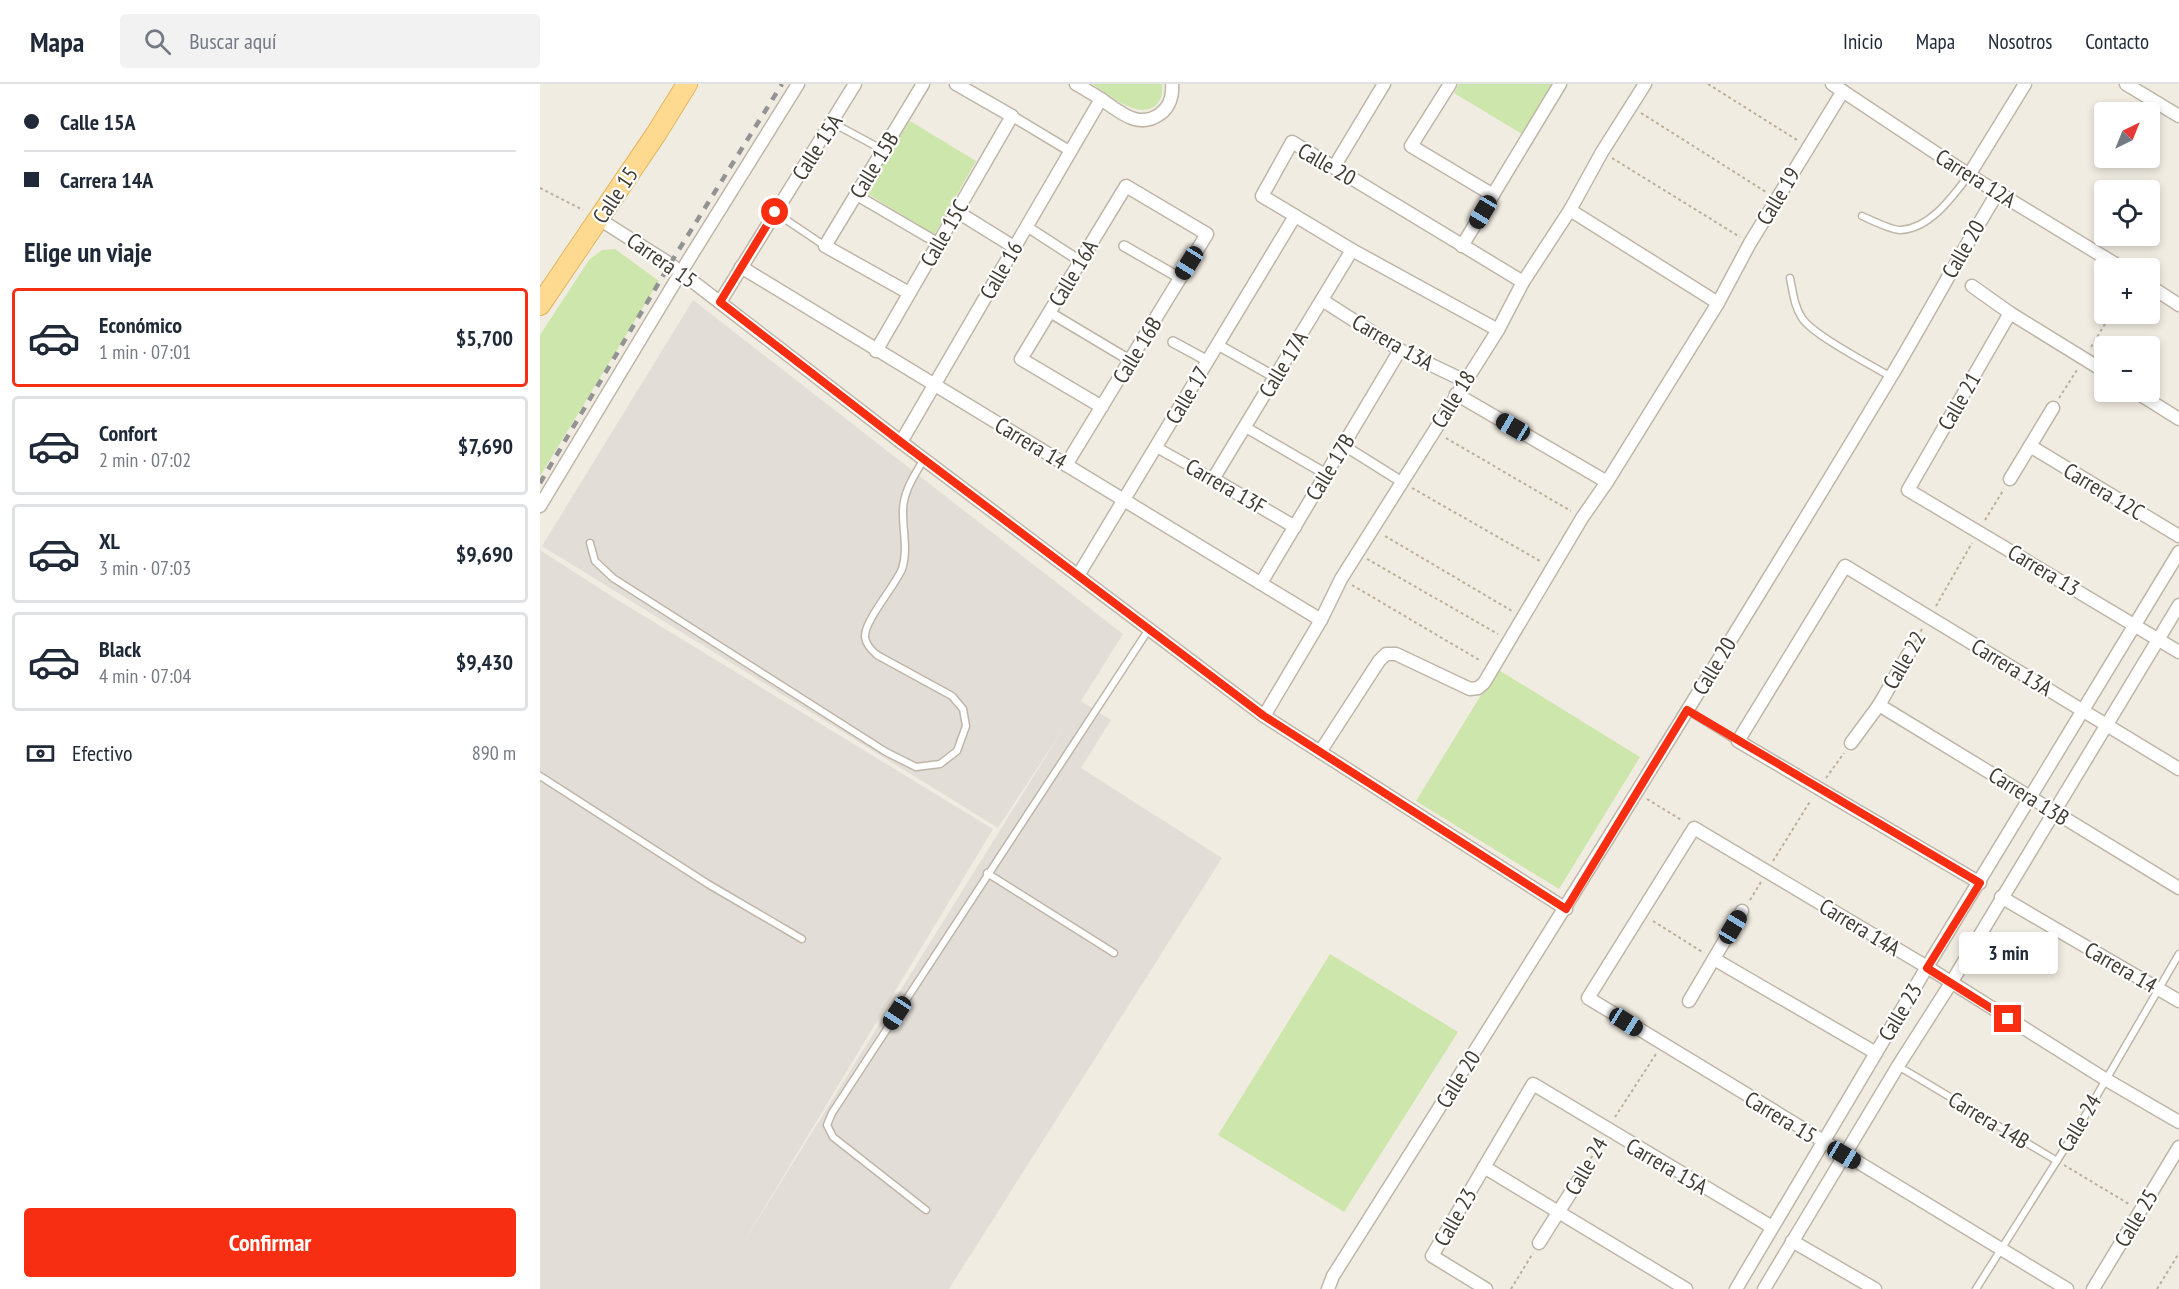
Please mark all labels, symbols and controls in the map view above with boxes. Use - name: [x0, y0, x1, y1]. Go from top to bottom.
- search box: [120, 14, 540, 68]
- text: Mapa: [30, 23, 84, 60]
- icon: search: [141, 25, 174, 58]
- text: Buscar aquí: [189, 27, 277, 55]
- text: Inicio: [1843, 28, 1883, 55]
- text: Mapa: [1916, 28, 1955, 55]
- text: Nosotros: [1988, 28, 2052, 55]
- text: Contacto: [2085, 28, 2149, 55]
- north arrow: [2094, 102, 2160, 168]
- map controls: [2094, 102, 2160, 402]
- text: Calle 15A: [60, 108, 136, 136]
- street label: Calle 15A: [785, 108, 849, 185]
- street label: Calle 15B: [843, 127, 905, 203]
- street label: Calle 20: [1293, 136, 1361, 192]
- street label: Carrera 12A: [1931, 142, 2022, 214]
- street label: Calle 15: [586, 161, 644, 229]
- street label: Calle 19: [1750, 162, 1806, 230]
- text: Carrera 14A: [60, 166, 153, 194]
- button: locate: [2094, 180, 2160, 246]
- car: [1466, 192, 1500, 232]
- street label: Calle 15C: [914, 195, 974, 271]
- route start: [761, 198, 788, 225]
- street label: Calle 20: [1935, 215, 1991, 283]
- street label: Carrera 15: [622, 226, 702, 294]
- street label: Calle 16A: [1042, 234, 1104, 311]
- text: Elige un viaje: [24, 235, 152, 269]
- street label: Calle 16: [973, 236, 1029, 304]
- car: [1172, 243, 1206, 283]
- button: +: [2094, 258, 2160, 324]
- street label: Carrera 13A: [1347, 308, 1439, 377]
- icon: car: [27, 311, 81, 365]
- text: Económico: [99, 311, 182, 339]
- street label: Calle 16B: [1106, 312, 1168, 388]
- text: $5,700: [456, 324, 513, 352]
- street label: Calle 17A: [1252, 325, 1314, 402]
- button: −: [2094, 336, 2160, 402]
- text: 1 min · 07:01: [99, 339, 191, 365]
- street label: Calle 17: [1159, 361, 1215, 429]
- street label: Calle 18: [1425, 365, 1481, 433]
- street label: Calle 21: [1931, 367, 1987, 435]
- car: [1493, 410, 1533, 444]
- street label: Carrera 14: [990, 411, 1072, 475]
- icon: car: [27, 419, 81, 473]
- text: Confort: [99, 419, 157, 447]
- street label: Calle 17B: [1299, 429, 1361, 505]
- text: $7,690: [458, 432, 513, 460]
- text: 2 min · 07:02: [99, 447, 191, 473]
- street label: Carrera 13F: [1181, 452, 1271, 520]
- street label: Carrera 12C: [2059, 456, 2149, 526]
- icon: car: [27, 527, 81, 581]
- text: XL: [99, 527, 120, 555]
- street label: Carrera 13: [2003, 538, 2085, 602]
- text: $9,690: [456, 540, 513, 568]
- text: 3 min · 07:03: [99, 555, 191, 581]
- street label: Calle 22: [1876, 626, 1932, 694]
- street label: Calle 20: [1686, 632, 1742, 700]
- street label: Carrera 13A: [1966, 632, 2058, 702]
- icon: car: [27, 635, 81, 689]
- text: Black: [99, 635, 141, 663]
- text: $9,430: [456, 648, 513, 676]
- text: 4 min · 07:04: [99, 663, 191, 689]
- icon: cash: [24, 737, 57, 770]
- text: Efectivo: [72, 739, 133, 767]
- text: 890 m: [472, 740, 516, 766]
- street label: Carrera 13B: [1984, 760, 2074, 832]
- street label: Carrera 14A: [1814, 892, 1906, 962]
- car: [1716, 907, 1750, 947]
- callout: 3 min: [1958, 932, 2058, 974]
- street label: Carrera 14: [2080, 935, 2162, 999]
- text: 3 min: [1988, 940, 2029, 966]
- street label: Calle 23: [1872, 978, 1928, 1046]
- car: [880, 993, 914, 1033]
- car: [1606, 1005, 1646, 1039]
- route end: [1994, 1005, 2021, 1032]
- street label: Calle 20: [1430, 1045, 1486, 1113]
- street label: Carrera 15: [1740, 1085, 1822, 1149]
- street label: Carrera 14B: [1943, 1085, 2035, 1155]
- street label: Calle 24: [2051, 1089, 2107, 1157]
- street label: Calle 24: [1558, 1132, 1614, 1200]
- street label: Carrera 15A: [1621, 1132, 1713, 1201]
- car: [1824, 1138, 1864, 1172]
- street label: Calle 23: [1427, 1183, 1483, 1251]
- street label: Calle 25: [2108, 1184, 2164, 1252]
- button: Confirmar: [24, 1208, 516, 1277]

